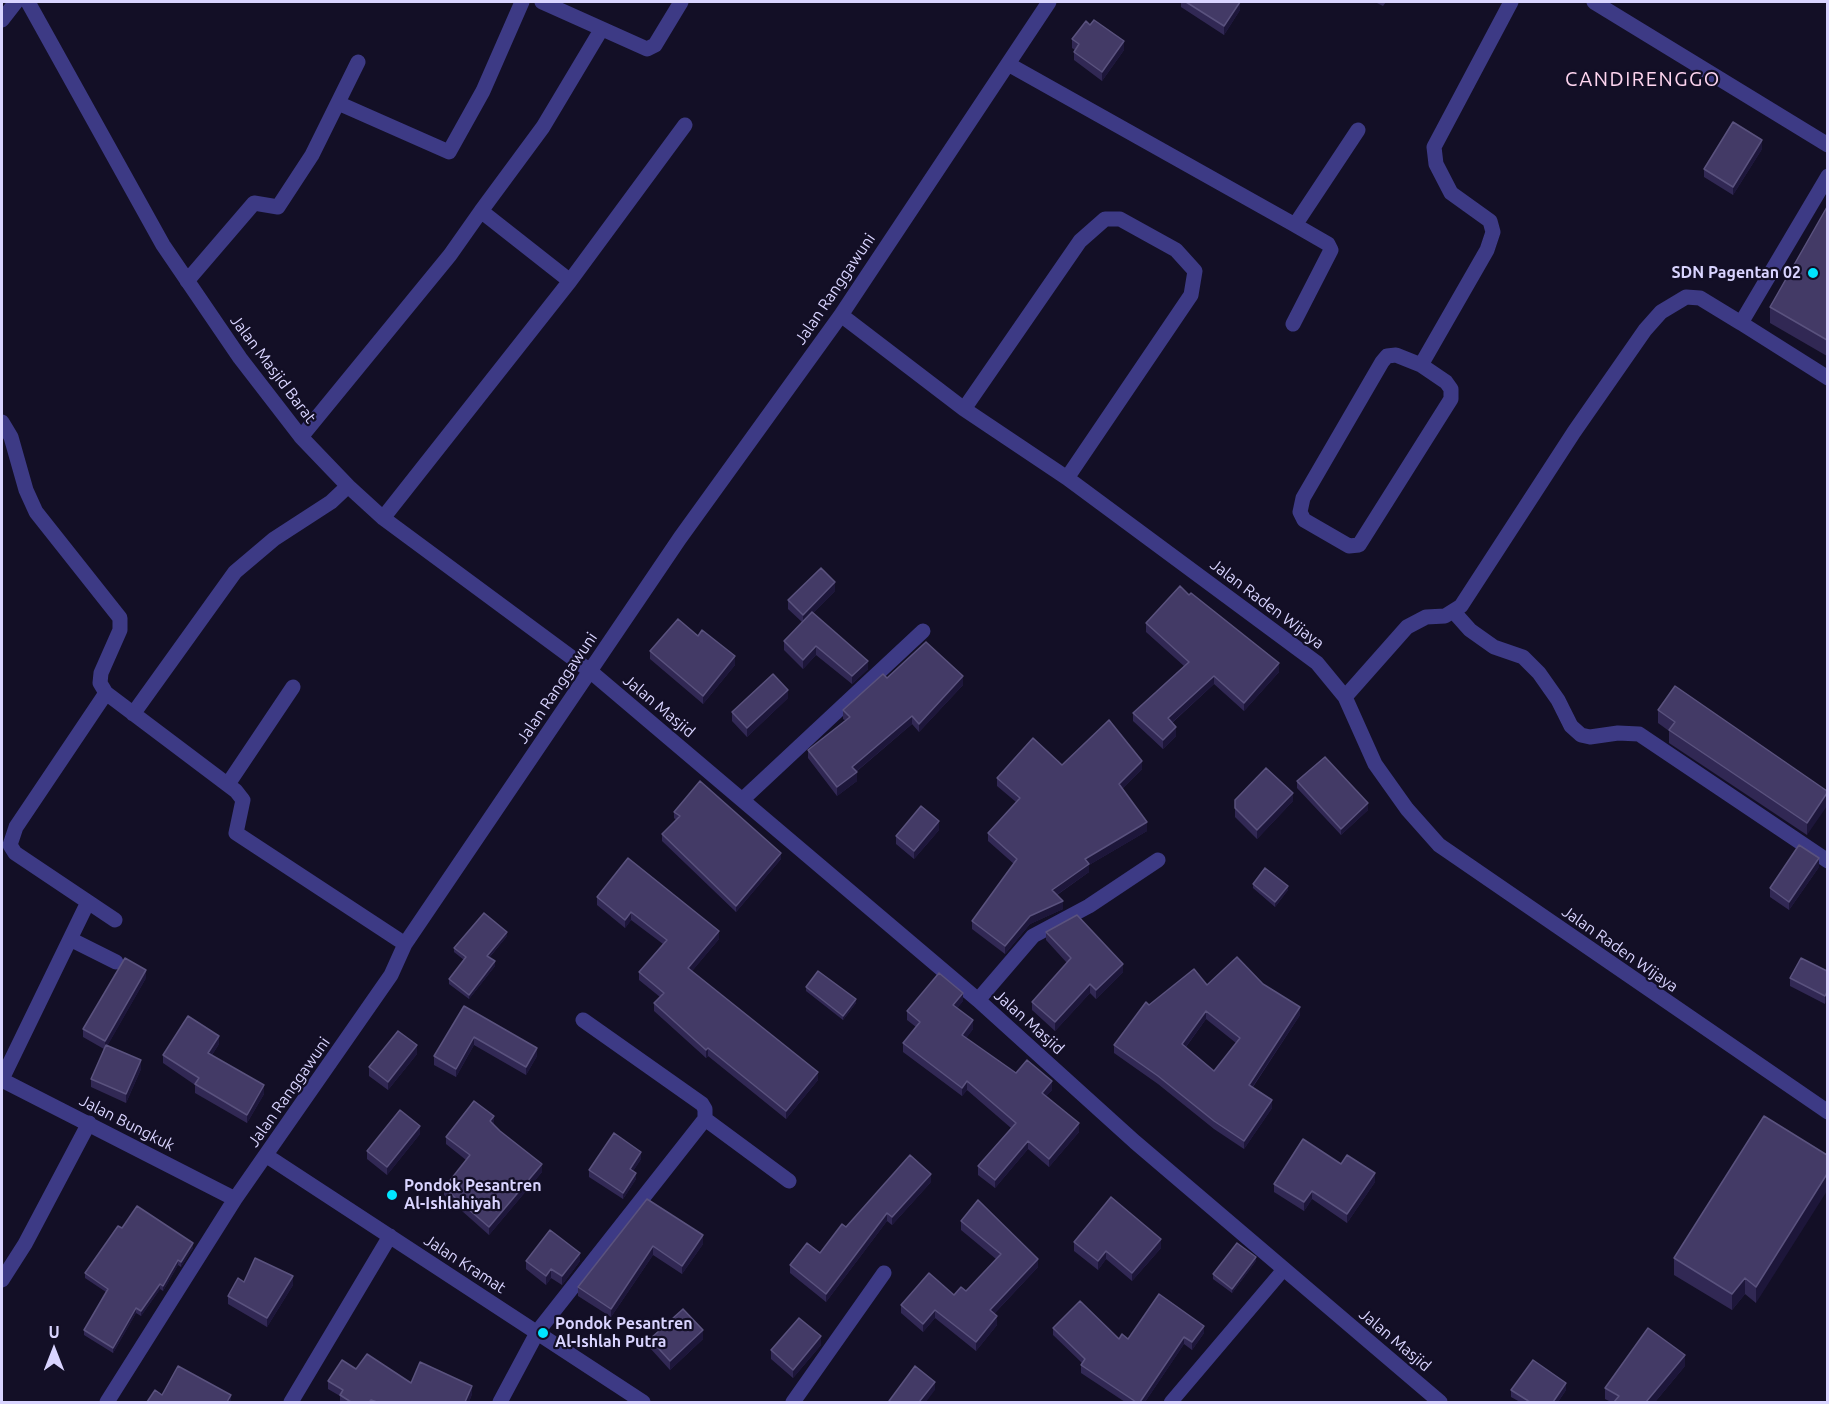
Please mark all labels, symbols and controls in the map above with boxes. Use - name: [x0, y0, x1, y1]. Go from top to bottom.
- district label: CANDIRENGGO: [1565, 67, 1721, 91]
- street label: Jalan Ranggawuni: [791, 230, 879, 348]
- place label: SDN Pagentan 02: [1671, 263, 1801, 283]
- marker: SDN Pagentan 02: [1806, 266, 1820, 280]
- street label: Jalan Masjid Barat: [226, 311, 320, 427]
- street label: Jalan Raden Wijaya: [1206, 555, 1328, 653]
- street label: Jalan Ranggawuni: [513, 629, 601, 747]
- street label: Jalan Masjid: [619, 671, 699, 741]
- street label: Jalan Raden Wijaya: [1558, 902, 1682, 996]
- street label: Jalan Masjid: [990, 986, 1068, 1058]
- street label: Jalan Ranggawuni: [244, 1033, 334, 1151]
- street label: Jalan Bungkuk: [76, 1091, 178, 1155]
- place label: Pondok Pesantren Al-Ishlahiyah: [404, 1176, 541, 1214]
- marker: Pondok Pesantren Al-Ishlahiyah: [385, 1188, 399, 1202]
- street label: Jalan Kramat: [420, 1230, 510, 1298]
- street label: Jalan Masjid: [1355, 1305, 1435, 1375]
- place label: Pondok Pesantren Al-Ishlah Putra: [555, 1314, 692, 1352]
- north arrow: [24, 1320, 84, 1380]
- text: U: [48, 1323, 60, 1341]
- marker: Pondok Pesantren Al-Ishlah Putra: [536, 1326, 550, 1340]

